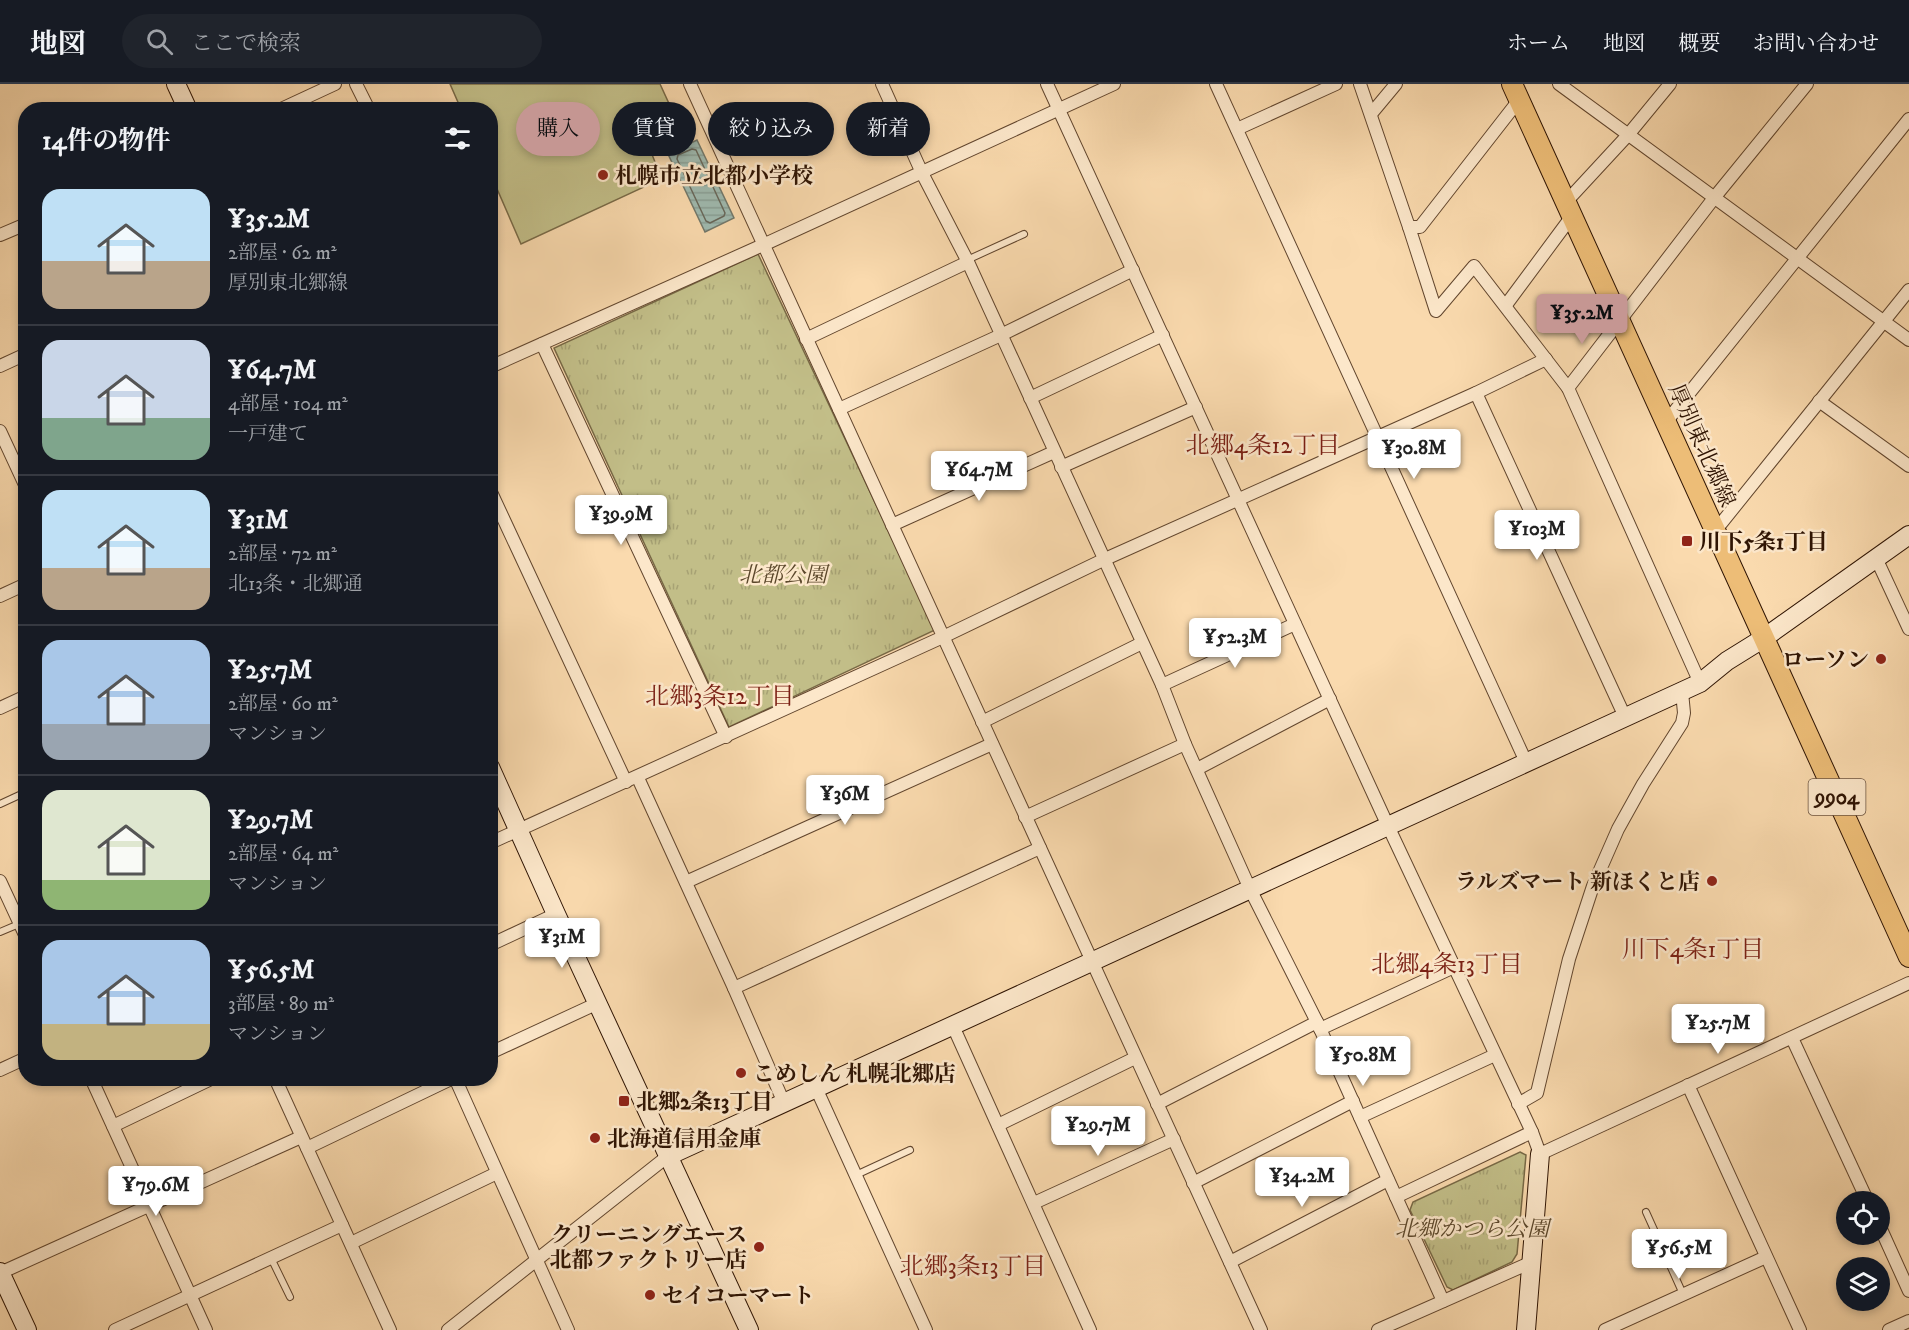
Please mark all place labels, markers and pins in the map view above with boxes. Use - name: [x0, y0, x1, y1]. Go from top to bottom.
- place label: 札幌市立北都小学校: [615, 163, 813, 190]
- marker: 札幌市立北都小学校: [596, 168, 610, 182]
- pin: ¥35.2M: [1533, 294, 1631, 345]
- pin: ¥30.8M: [1365, 429, 1463, 480]
- pin: ¥64.7M: [930, 451, 1028, 502]
- pin: ¥39.9M: [572, 495, 670, 546]
- pin: ¥103M: [1495, 510, 1579, 561]
- place label: 川下5条1丁目: [1699, 529, 1828, 556]
- marker: 川下5条1丁目: [1680, 534, 1694, 548]
- pin: ¥52.3M: [1186, 618, 1284, 669]
- place label: ローソン: [1782, 647, 1869, 674]
- marker: ローソン: [1874, 652, 1888, 666]
- pin: ¥36M: [809, 775, 881, 826]
- place label: ラルズマート 新ほくと店: [1455, 869, 1700, 896]
- marker: ラルズマート 新ほくと店: [1705, 874, 1719, 888]
- pin: ¥31M: [526, 918, 598, 969]
- pin: ¥25.7M: [1669, 1004, 1767, 1055]
- pin: ¥50.8M: [1314, 1036, 1412, 1087]
- place label: こめしん 札幌北郷店: [753, 1061, 956, 1088]
- marker: こめしん 札幌北郷店: [734, 1066, 748, 1080]
- place label: 北郷2条13丁目: [636, 1089, 773, 1116]
- marker: 北郷2条13丁目: [617, 1094, 631, 1108]
- pin: ¥29.7M: [1049, 1106, 1147, 1157]
- place label: 北海道信用金庫: [607, 1126, 761, 1153]
- marker: 北海道信用金庫: [588, 1131, 602, 1145]
- pin: ¥34.2M: [1253, 1157, 1351, 1208]
- pin: ¥79.6M: [107, 1166, 205, 1217]
- place label: クリーニングエース 北都ファクトリー店: [549, 1222, 747, 1274]
- pin: ¥56.5M: [1630, 1229, 1728, 1280]
- marker: クリーニングエース 北都ファクトリー店: [752, 1240, 766, 1254]
- place label: セイコーマート: [662, 1283, 814, 1310]
- marker: セイコーマート: [643, 1288, 657, 1302]

